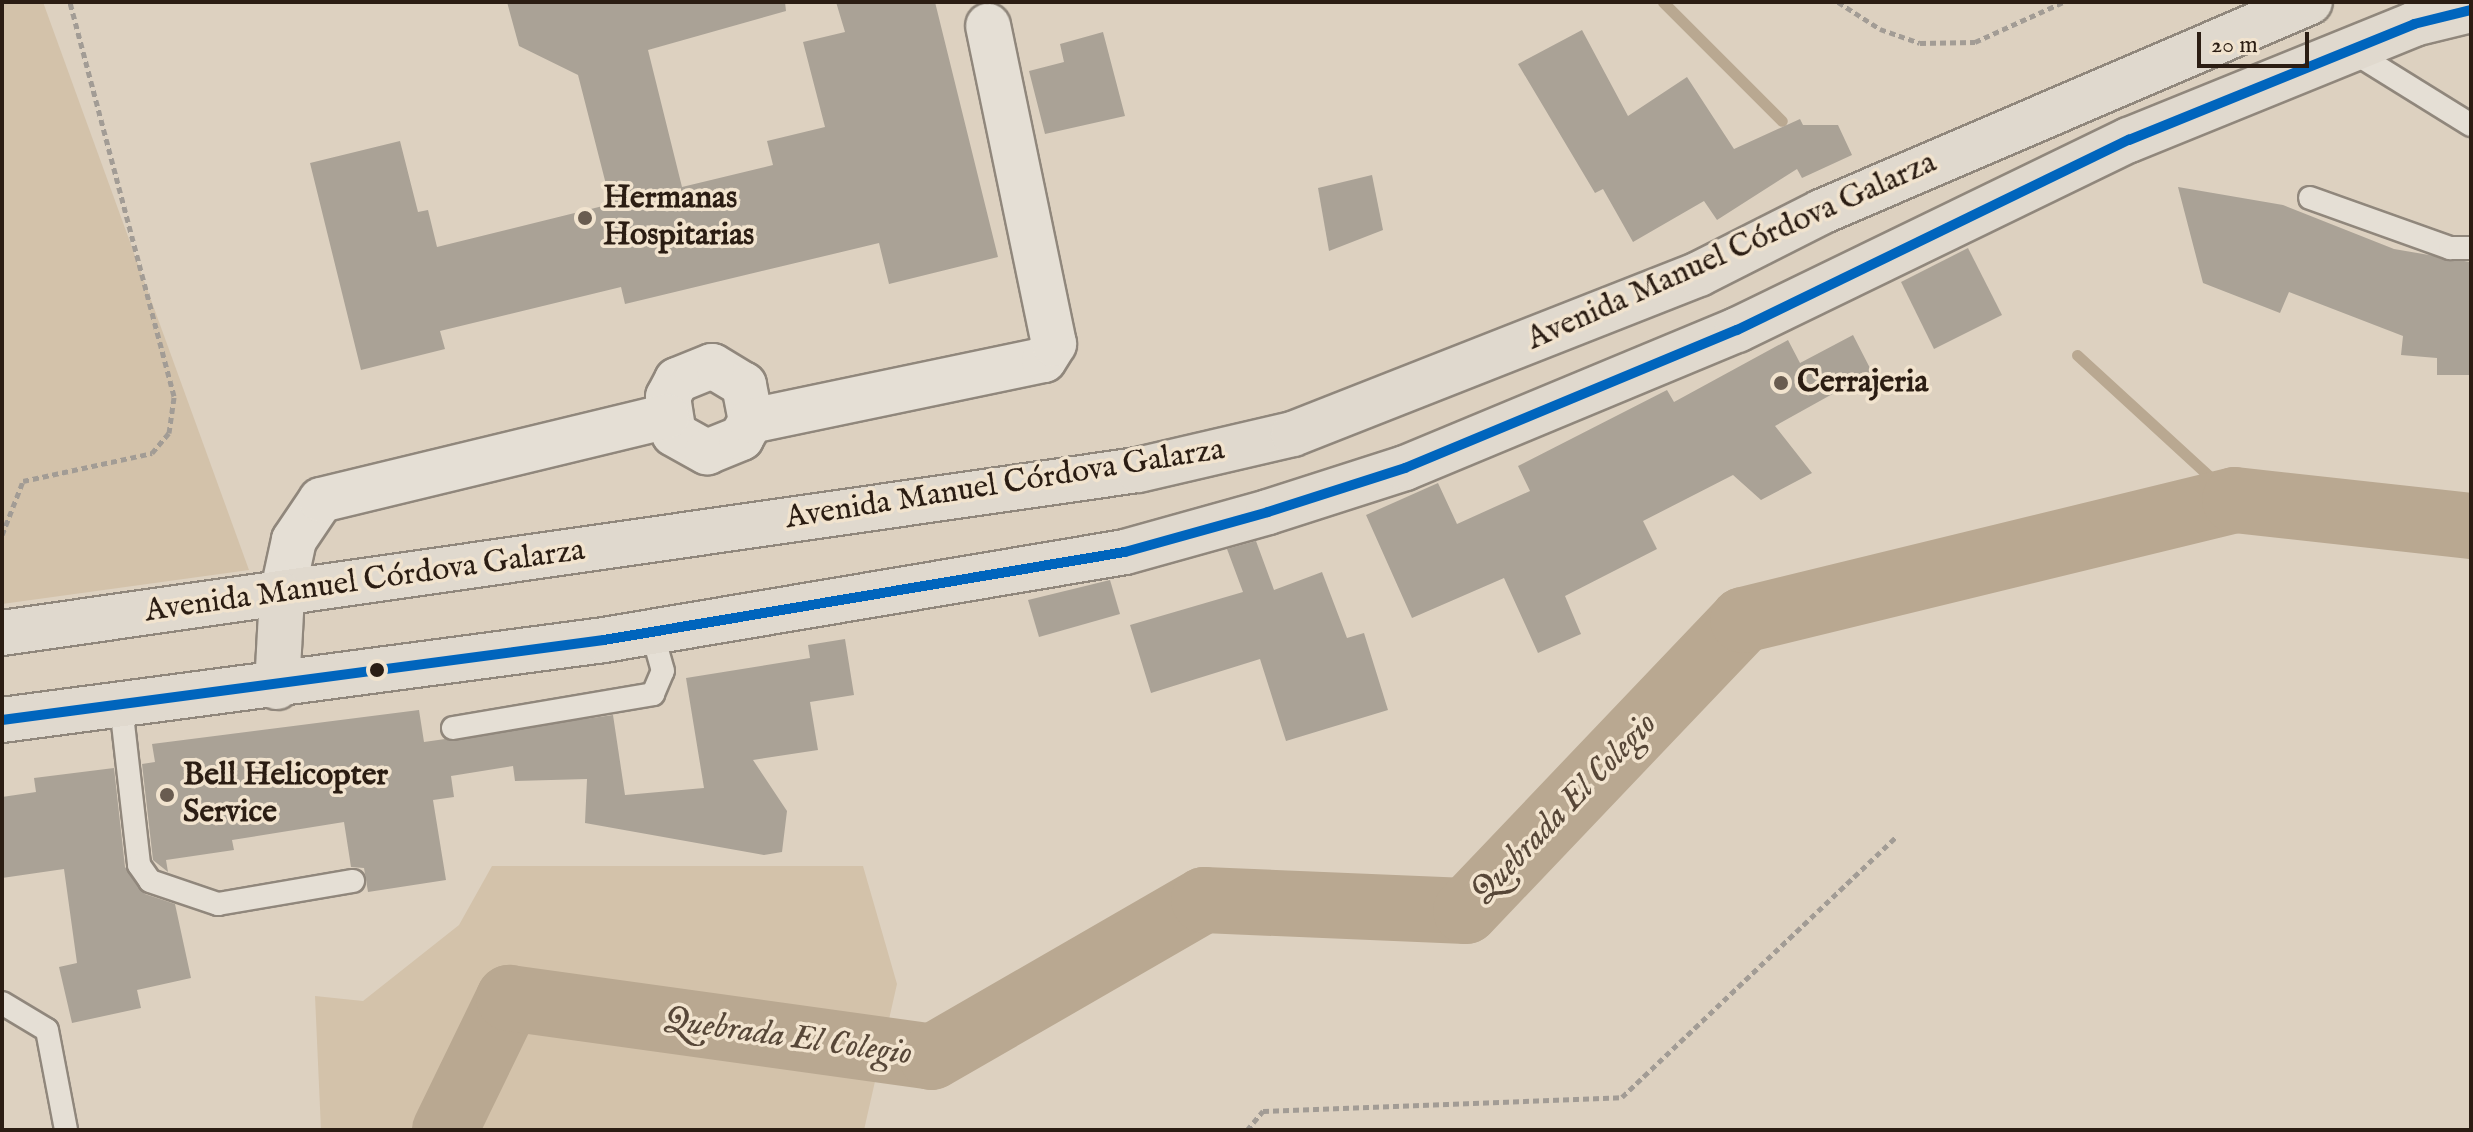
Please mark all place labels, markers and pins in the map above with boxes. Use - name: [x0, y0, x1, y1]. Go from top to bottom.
- place label: Hermanas Hospitarias: [603, 181, 754, 256]
- marker: Hermanas Hospitarias: [574, 207, 596, 229]
- place label: Cerrajeria: [1797, 364, 1928, 402]
- marker: Cerrajeria: [1772, 374, 1790, 392]
- unlabelled marker: [369, 662, 385, 678]
- place label: Bell Helicopter Service: [183, 758, 388, 833]
- marker: Bell Helicopter Service: [158, 786, 176, 804]

